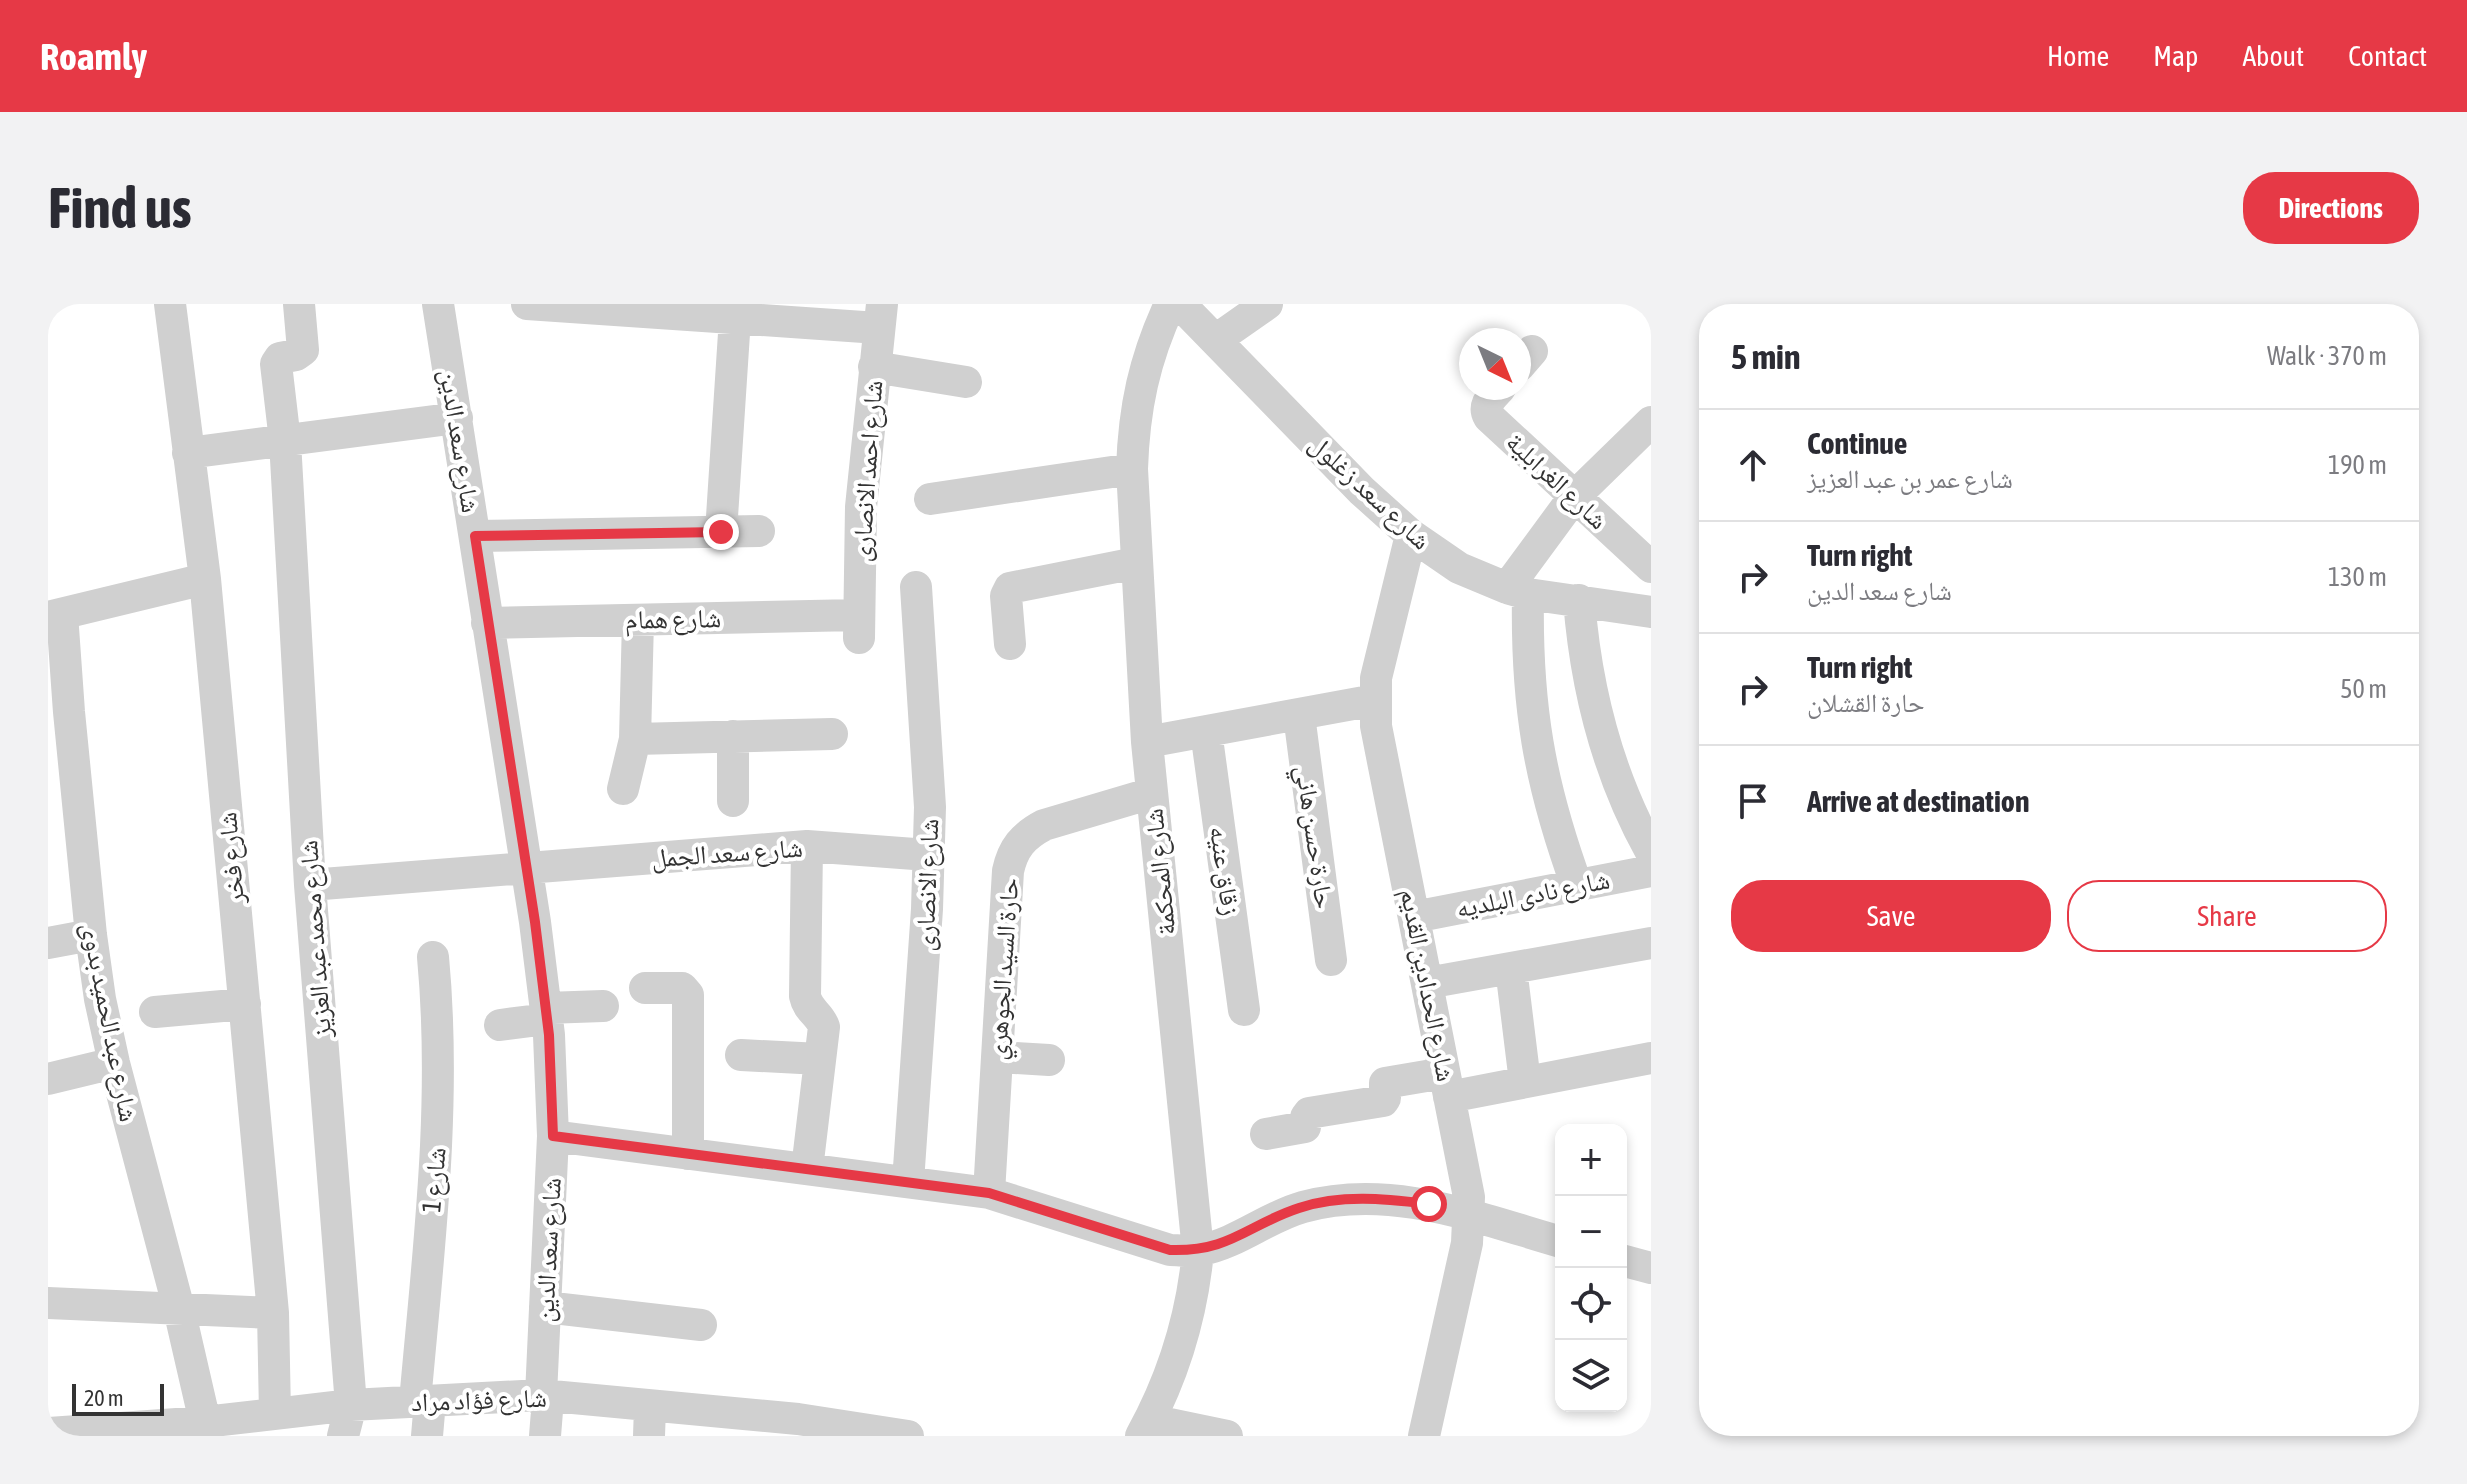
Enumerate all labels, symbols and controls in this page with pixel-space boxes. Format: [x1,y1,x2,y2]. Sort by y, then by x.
text: Roamly [40,35,147,78]
text: Home [2047,40,2109,72]
text: Map [2153,40,2198,72]
text: About [2242,40,2304,72]
text: Contact [2348,40,2427,72]
button: Directions [2243,172,2419,244]
text: Find us [48,176,192,240]
north arrow [1459,328,1531,400]
text: 5 min [1731,337,1800,376]
text: Walk · 370 m [2267,341,2387,371]
street label: شارع سعد الدين [433,367,486,515]
street label: شارع احمد الانصارى [846,379,889,563]
text: Continue [1807,426,1907,460]
street label: شارع الغرابلية [1500,427,1614,536]
street label: شارع سعد زغلول [1303,429,1437,556]
icon: ahead [1731,443,1775,487]
text: 190 m [2328,450,2387,480]
text: شارع عمر بن عبد العزيز [1807,464,2013,494]
route end [703,514,739,550]
text: Turn right [1807,538,1913,572]
icon: right [1731,555,1775,599]
text: 130 m [2328,562,2387,592]
text: شارع سعد الدين [1807,576,1952,606]
street label: شارع همام [625,603,721,638]
text: Turn right [1807,650,1913,684]
icon: right [1731,667,1775,711]
text: 50 m [2340,674,2387,704]
text: حارة القشلان [1807,688,1924,718]
street label: حارة حسن هاني [1285,763,1340,911]
icon: arrive [1731,779,1775,823]
text: Arrive at destination [1807,784,2029,818]
street label: شارع المحكمة [1138,807,1183,937]
street label: شارع فخر [212,811,251,906]
street label: شارع الانصارى [910,818,945,952]
street label: زقاق عنيه [1203,824,1246,918]
street label: شارع سعد الجمل [650,833,804,874]
street label: شارع محمد عبد العزيز [293,839,338,1040]
street label: شارع نادى البلديه [1454,864,1613,925]
street label: حارة السيد الجوهري [982,877,1030,1061]
button: Save [1731,880,2051,952]
button: Share [2067,880,2387,952]
street label: شارع الحدادين القديم [1393,886,1461,1084]
street label: شارع عبد الحميد بدوى [75,920,144,1124]
map controls [1555,1124,1627,1412]
button: + [1555,1124,1627,1196]
street label: شارع 1 [416,1146,453,1214]
street label: شارع سعد الدين [529,1177,568,1323]
route start [1411,1186,1447,1222]
button: − [1555,1196,1627,1268]
button: locate [1555,1268,1627,1340]
button: layers [1555,1340,1627,1412]
scale bar [72,1380,164,1416]
street label: شارع فؤاد مراد [411,1383,547,1418]
text: 20 m [84,1385,124,1411]

